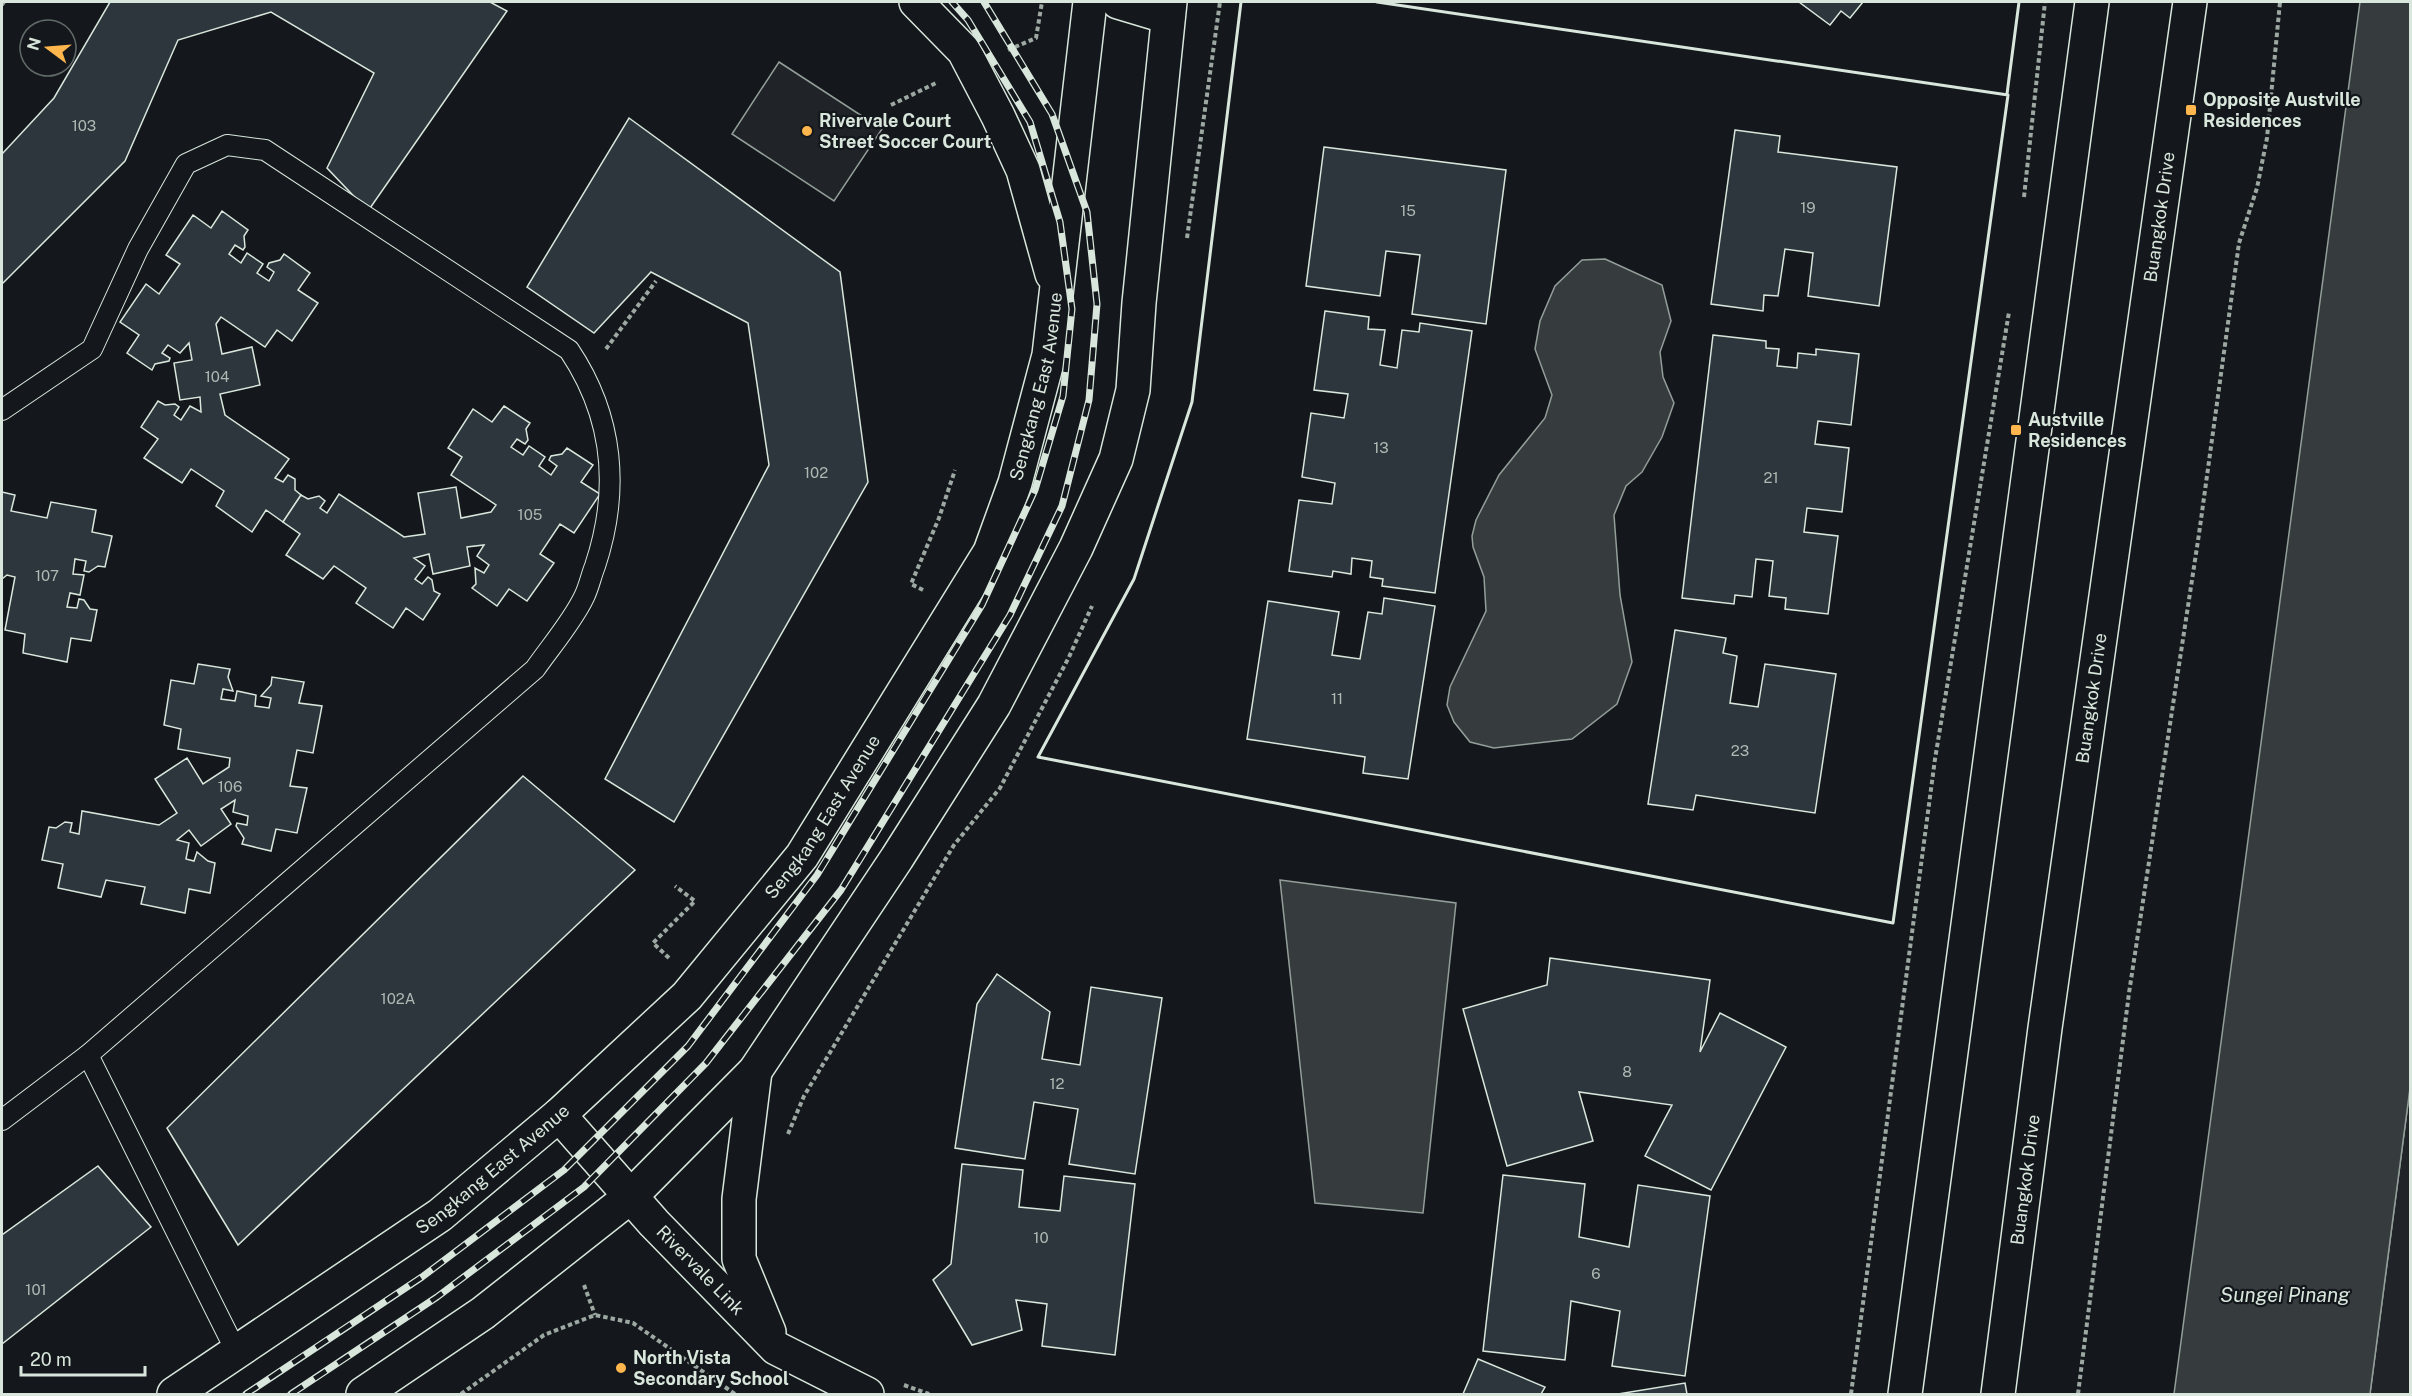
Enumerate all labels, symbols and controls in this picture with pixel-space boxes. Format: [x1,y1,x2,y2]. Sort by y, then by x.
north arrow [18,18,78,78]
text: N [23,35,45,53]
place label: Opposite Austville Residences [2203,89,2361,131]
marker: Opposite Austville Residences [2184,103,2198,117]
place label: Rivervale Court Street Soccer Court [819,110,991,152]
house number: 103 [72,117,96,134]
marker: Rivervale Court Street Soccer Court [800,124,814,138]
street label: Buangkok Drive [2140,150,2179,284]
house number: 19 [1800,199,1816,216]
house number: 15 [1400,202,1416,219]
street label: Sengkang East Avenue [1005,291,1066,483]
house number: 104 [205,368,229,385]
place label: Austville Residences [2028,409,2127,451]
marker: Austville Residences [2009,423,2023,437]
house number: 13 [1373,439,1389,456]
house number: 102 [804,464,828,481]
house number: 21 [1763,469,1779,486]
house number: 105 [518,506,542,523]
house number: 107 [35,567,59,584]
street label: Buangkok Drive [2071,632,2111,765]
house number: 11 [1331,690,1343,707]
street label: Sengkang East Avenue [760,731,884,903]
house number: 23 [1731,742,1749,759]
house number: 106 [218,778,242,795]
house number: 102A [381,990,416,1007]
house number: 8 [1622,1063,1632,1080]
house number: 12 [1049,1075,1065,1092]
street label: Sengkang East Avenue [411,1100,573,1238]
street label: Buangkok Drive [2006,1113,2044,1246]
street label: Rivervale Link [652,1221,749,1319]
house number: 10 [1033,1229,1049,1246]
house number: 6 [1591,1265,1601,1282]
house number: 101 [25,1281,47,1298]
water label: Sungei Pinang [2220,1283,2350,1307]
scale bar [21,1339,146,1377]
place label: North Vista Secondary School [633,1347,789,1389]
text: 20 m [30,1349,72,1370]
marker: North Vista Secondary School [614,1361,628,1375]

